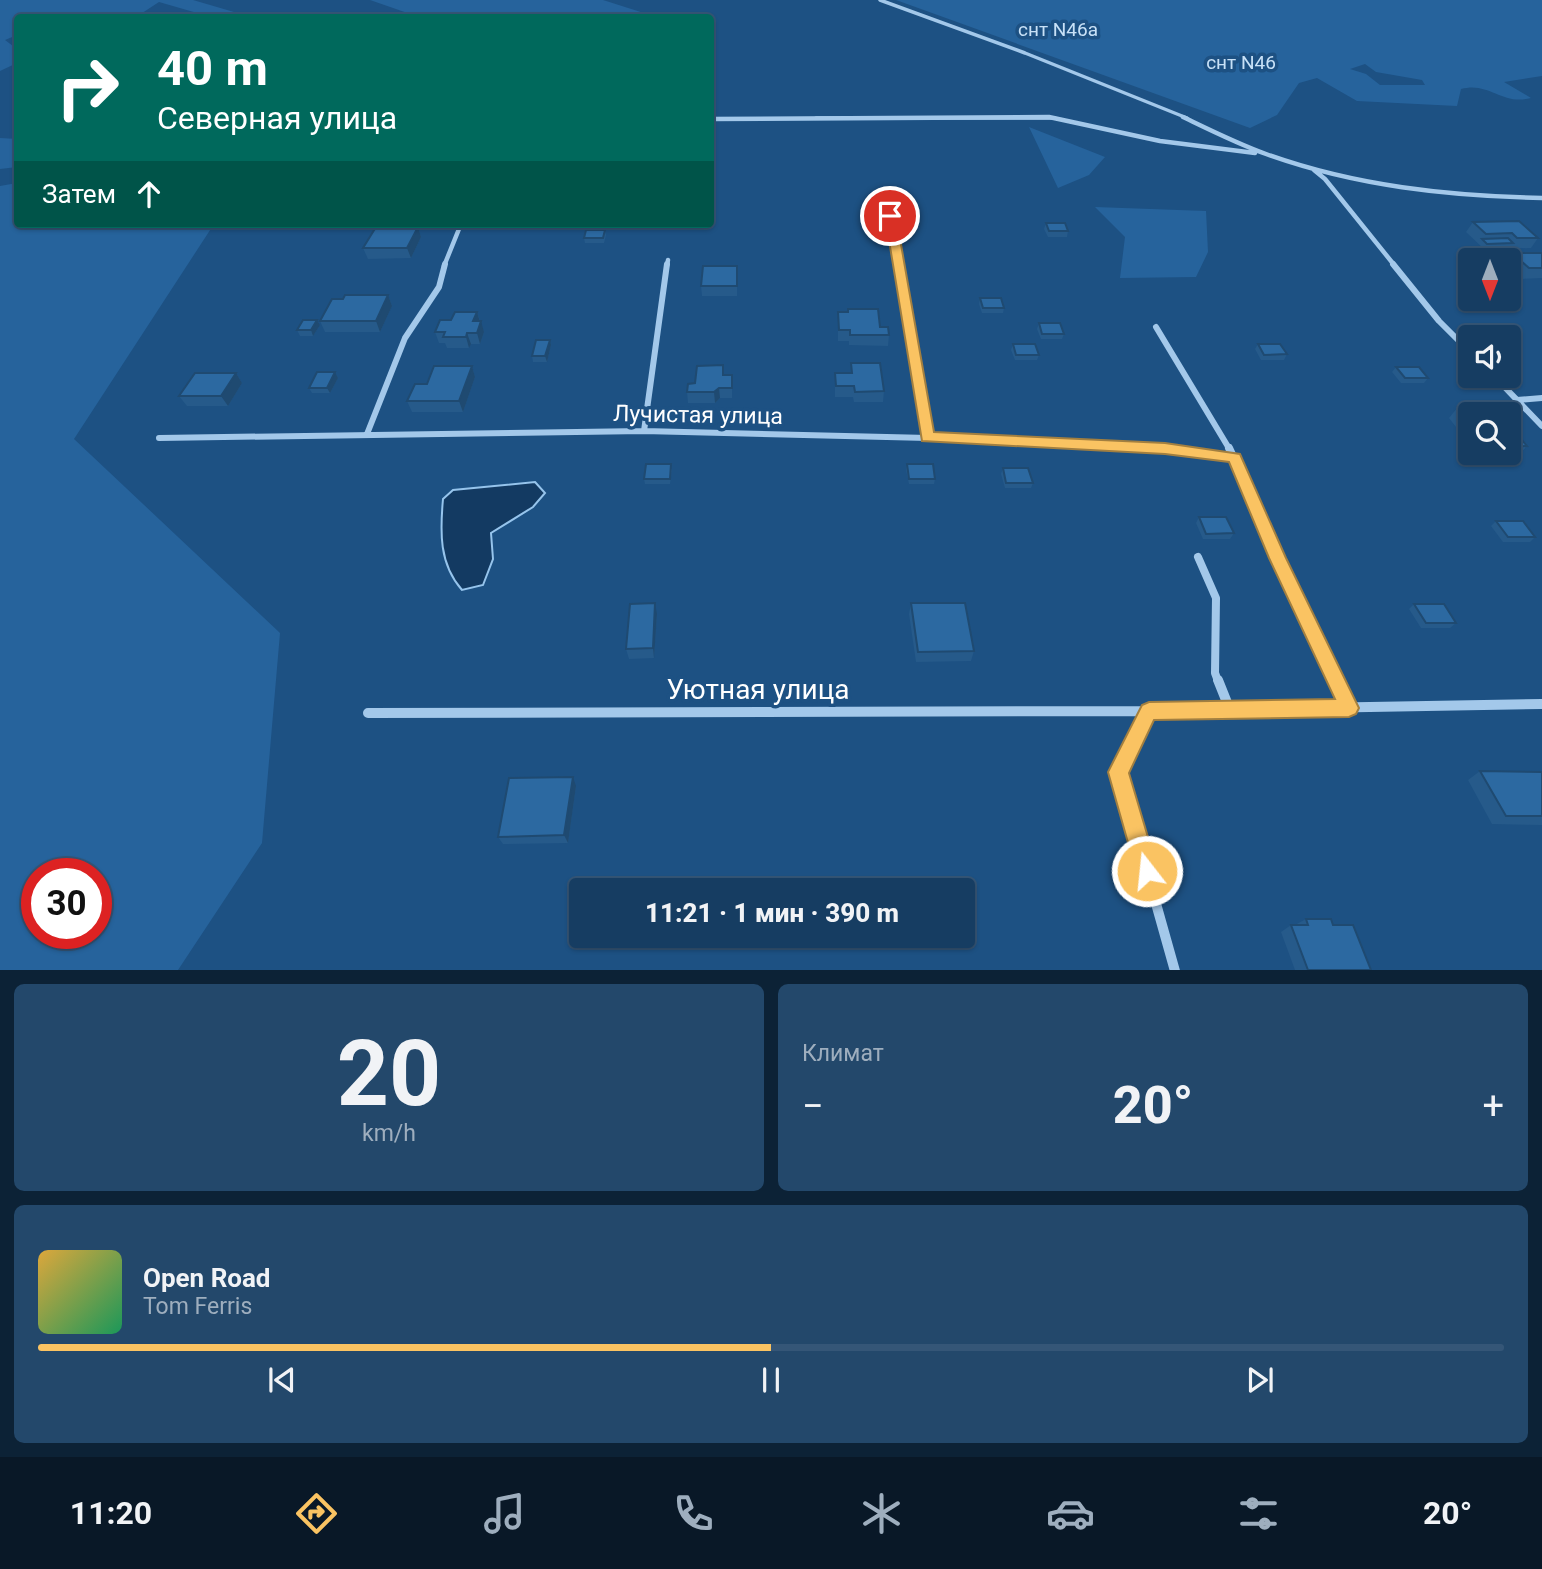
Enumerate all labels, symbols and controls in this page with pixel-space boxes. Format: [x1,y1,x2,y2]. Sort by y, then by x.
park label: снт N46а [1018,18,1098,41]
text: 40 m [157,40,268,97]
icon: right [42,42,133,133]
park label: снт N46 [1206,51,1276,74]
text: Северная улица [157,99,397,137]
icon: ahead [130,175,168,213]
text: Затем [42,179,116,209]
pin [860,186,920,246]
icon: arrive [871,197,909,235]
north arrow [1458,248,1521,312]
map controls [1458,248,1521,465]
button: sound [1458,325,1521,388]
street label: Лучистая улица [613,400,783,430]
button: search [1458,402,1521,465]
street label: Уютная улица [666,673,850,706]
position arrow [1110,834,1184,908]
speed limit sign: 30 [21,858,112,949]
text: 11:21 · 1 мин · 390 m [645,898,899,928]
text: 20 [337,1021,441,1127]
text: Климат [802,1040,884,1067]
text: 20° [1113,1075,1193,1136]
text: − [802,1084,824,1128]
text: + [1482,1084,1504,1128]
text: km/h [362,1120,416,1147]
text: Open Road [143,1263,271,1293]
text: Tom Ferris [143,1293,252,1320]
icon: previous [263,1361,301,1399]
icon: pause [752,1361,790,1399]
icon: next [1241,1361,1279,1399]
icon: directions [292,1489,341,1538]
icon: music [480,1489,529,1538]
icon: phone [669,1489,718,1538]
icon: climate [857,1489,906,1538]
icon: car [1046,1489,1095,1538]
icon: filters [1234,1489,1283,1538]
text: 11:20 [70,1494,152,1532]
text: 20° [1423,1494,1472,1532]

